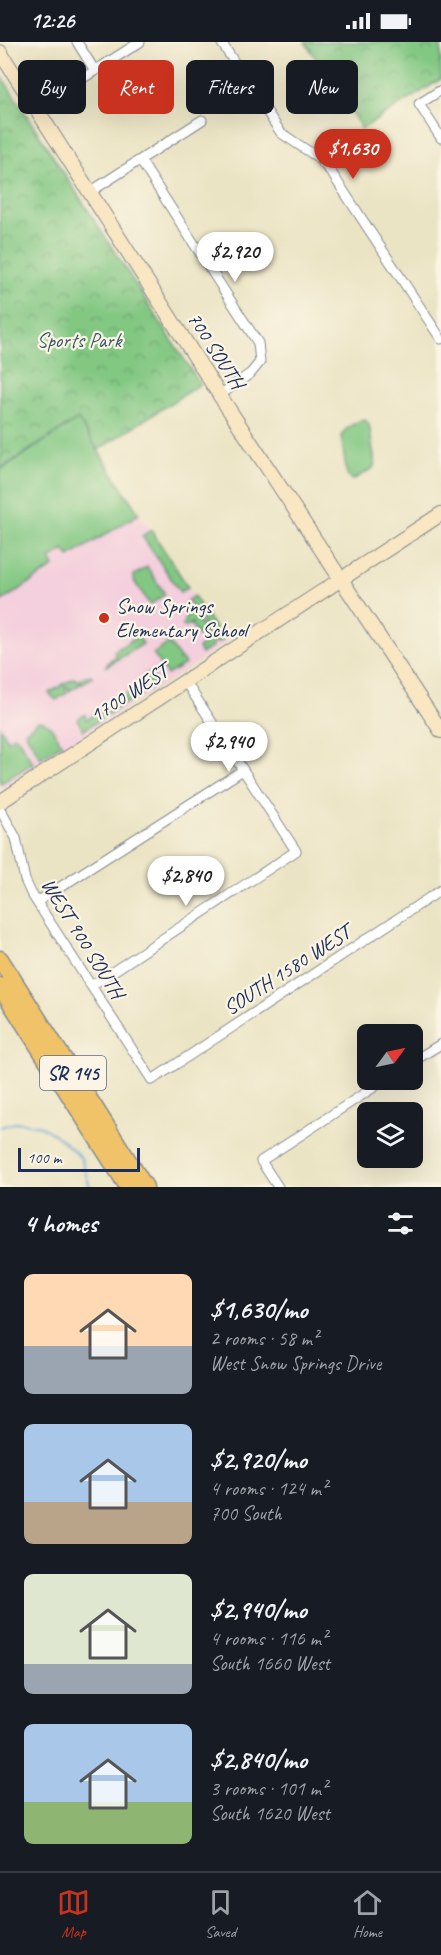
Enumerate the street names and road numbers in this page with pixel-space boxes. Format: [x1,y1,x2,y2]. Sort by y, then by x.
street label: 700 SOUTH [182,307,252,396]
street label: 1700 WEST [85,655,178,728]
street label: WEST 900 SOUTH [36,873,132,1006]
street label: SOUTH 1580 WEST [219,916,360,1021]
road number: SR 145 [40,1056,106,1090]

